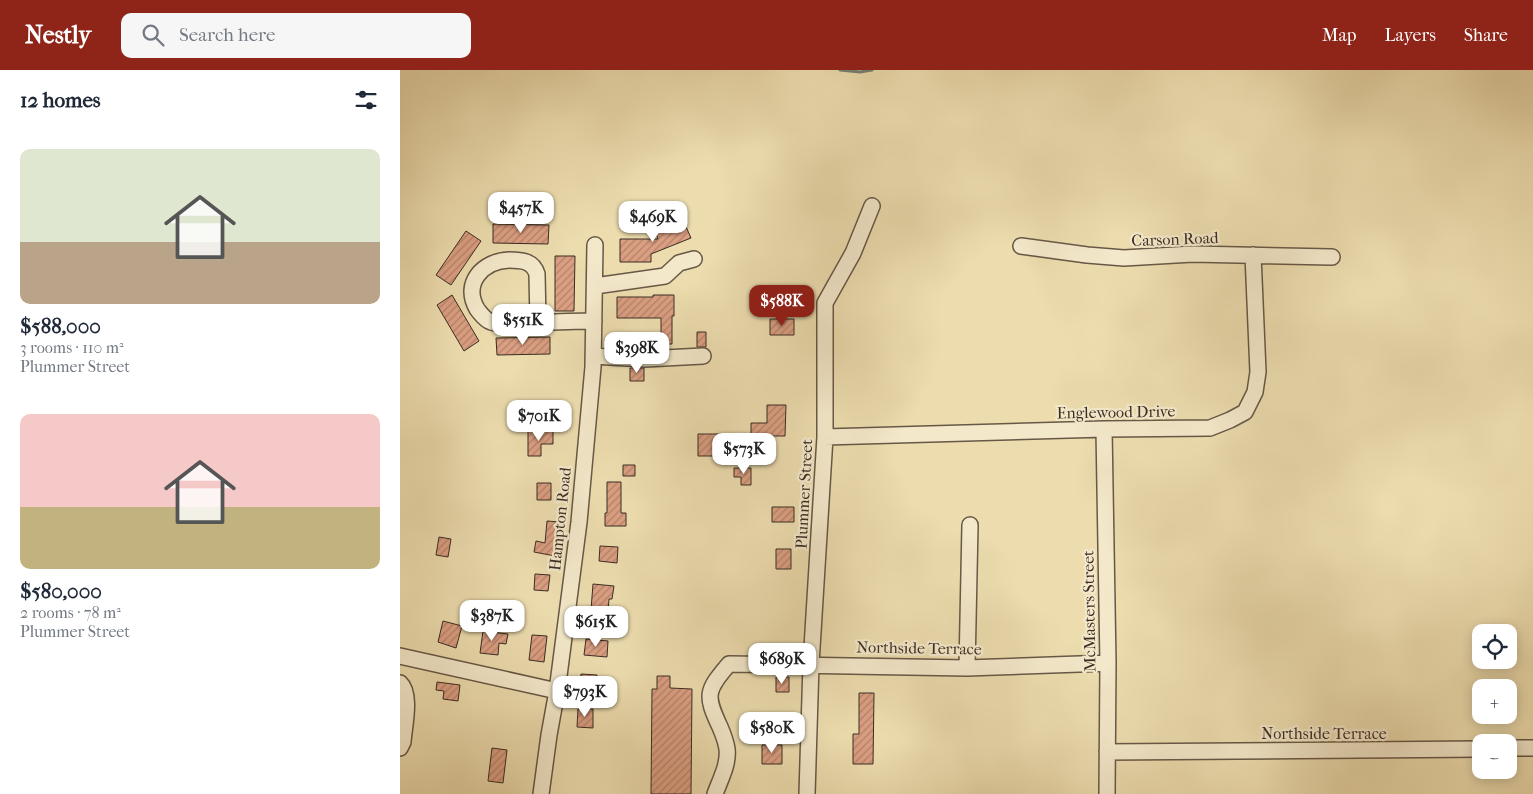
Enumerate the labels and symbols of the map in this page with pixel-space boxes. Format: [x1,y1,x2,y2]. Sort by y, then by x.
pin: $457K [486,191,556,234]
pin: $469K [618,200,688,243]
street label: Carson Road [1131,228,1219,250]
pin: $588K [747,284,817,327]
pin: $551K [488,304,558,346]
pin: $398K [602,332,672,374]
pin: $701K [504,400,574,442]
street label: Englewood Drive [1056,401,1176,423]
pin: $573K [709,432,779,475]
street label: Plummer Street [792,438,816,549]
street label: Hampton Road [545,466,575,572]
street label: McMasters Street [1078,550,1100,672]
pin: $387K [457,600,527,642]
pin: $615K [561,606,631,648]
street label: Northside Terrace [856,637,982,659]
pin: $689K [747,642,817,685]
pin: $793K [550,676,620,718]
pin: $580K [737,712,807,754]
street label: Northside Terrace [1261,724,1387,743]

